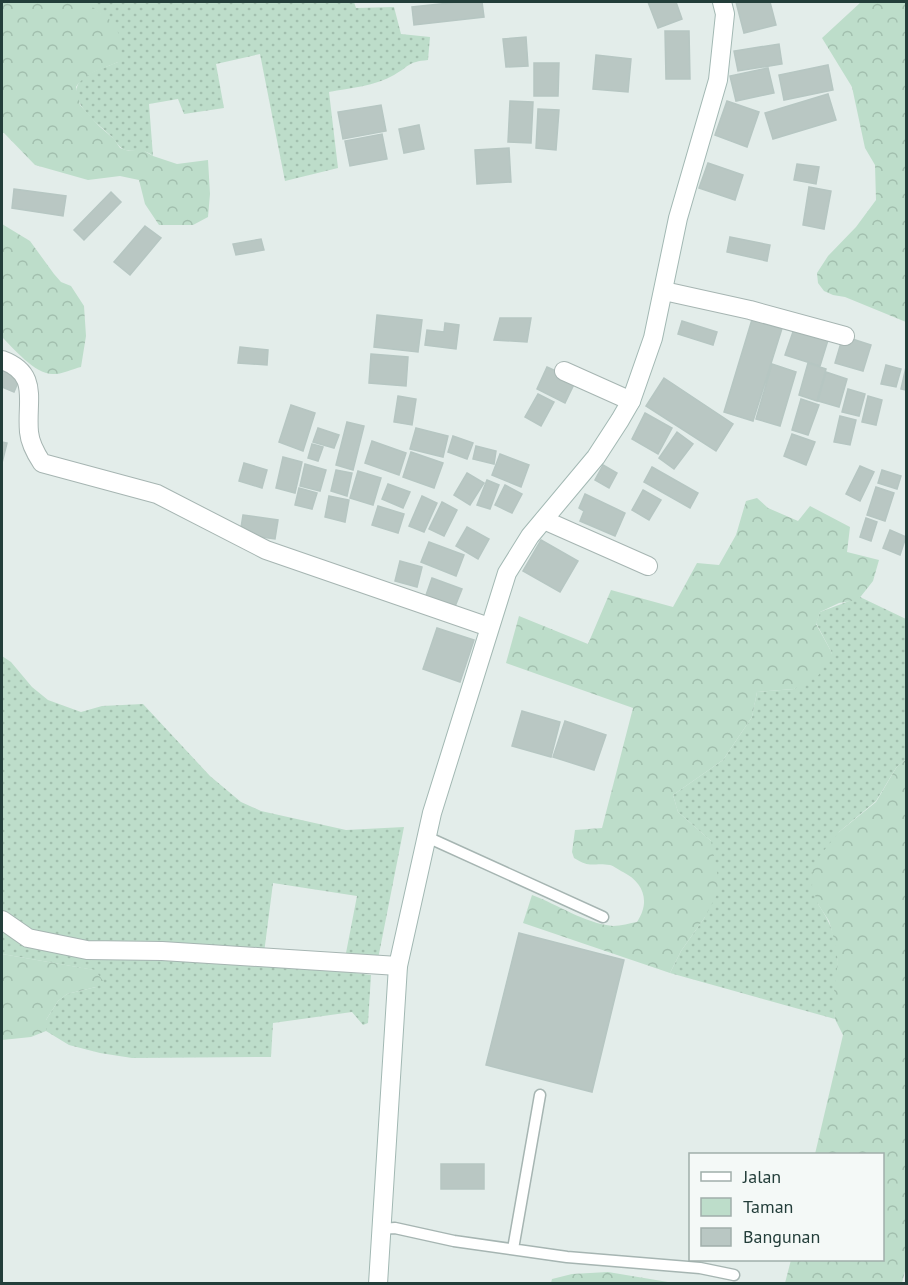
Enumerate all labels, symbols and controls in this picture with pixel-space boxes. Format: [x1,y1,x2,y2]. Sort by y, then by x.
legend [689,1153,884,1261]
text: Jalan [742,1165,781,1188]
text: Taman [743,1195,793,1218]
text: Bangunan [743,1225,820,1248]

